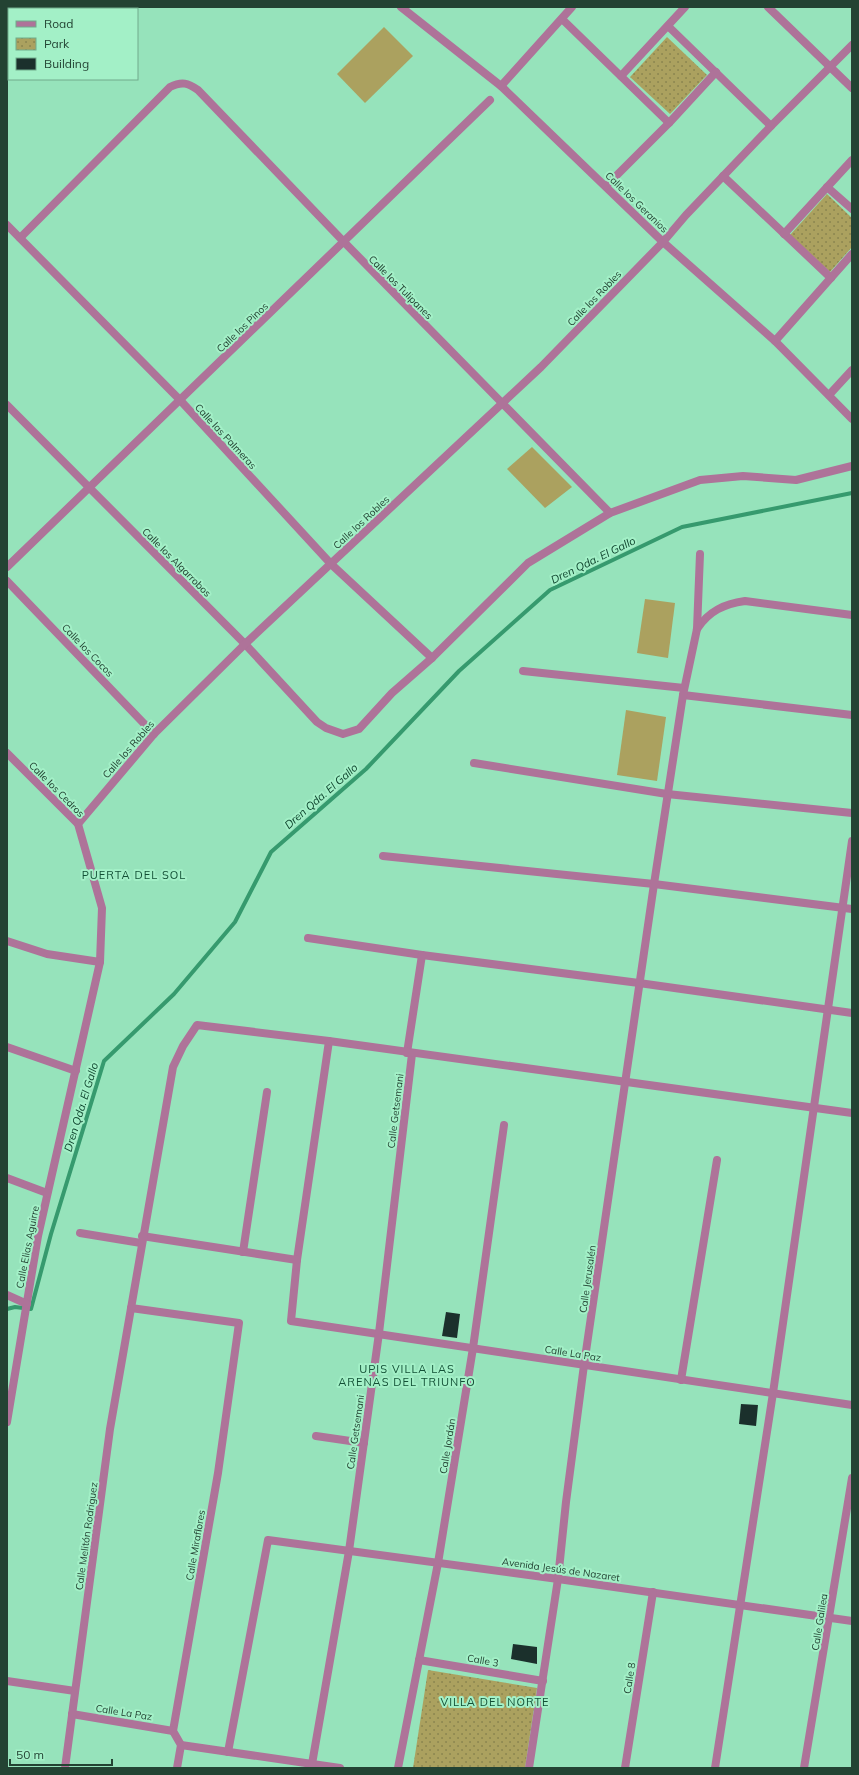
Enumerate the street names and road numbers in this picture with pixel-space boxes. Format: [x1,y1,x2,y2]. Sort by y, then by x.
street label: Calle los Geranios [603,169,671,236]
street label: Calle los Tulipanes [366,253,435,322]
street label: Calle los Robles [565,268,624,329]
street label: Calle los Pinos [214,300,271,355]
street label: Calle las Palmeras [192,401,259,472]
street label: Calle los Robles [330,493,392,552]
street label: Calle los Algarrobos [139,525,214,600]
street label: Calle los Cocos [59,621,116,680]
street label: Calle los Robles [100,718,157,781]
street label: Calle los Cedros [26,759,87,820]
street label: Calle Getsemani [384,1073,407,1149]
street label: Calle Elias Aguirre [13,1205,42,1289]
street label: Calle Jerusalén [576,1244,599,1314]
street label: Calle La Paz [544,1343,602,1364]
street label: Calle Getsemani [344,1394,367,1470]
street label: Calle Jordán [437,1417,458,1475]
street label: Calle Melitón Rodriguez [72,1481,101,1591]
street label: Calle Miraflores [183,1509,208,1581]
street label: Avenida Jesús de Nazaret [501,1555,621,1584]
street label: Calle Galilea [809,1593,830,1651]
street label: Calle 3 [466,1651,500,1670]
street label: Calle 8 [621,1662,638,1695]
street label: Calle La Paz [95,1702,153,1723]

